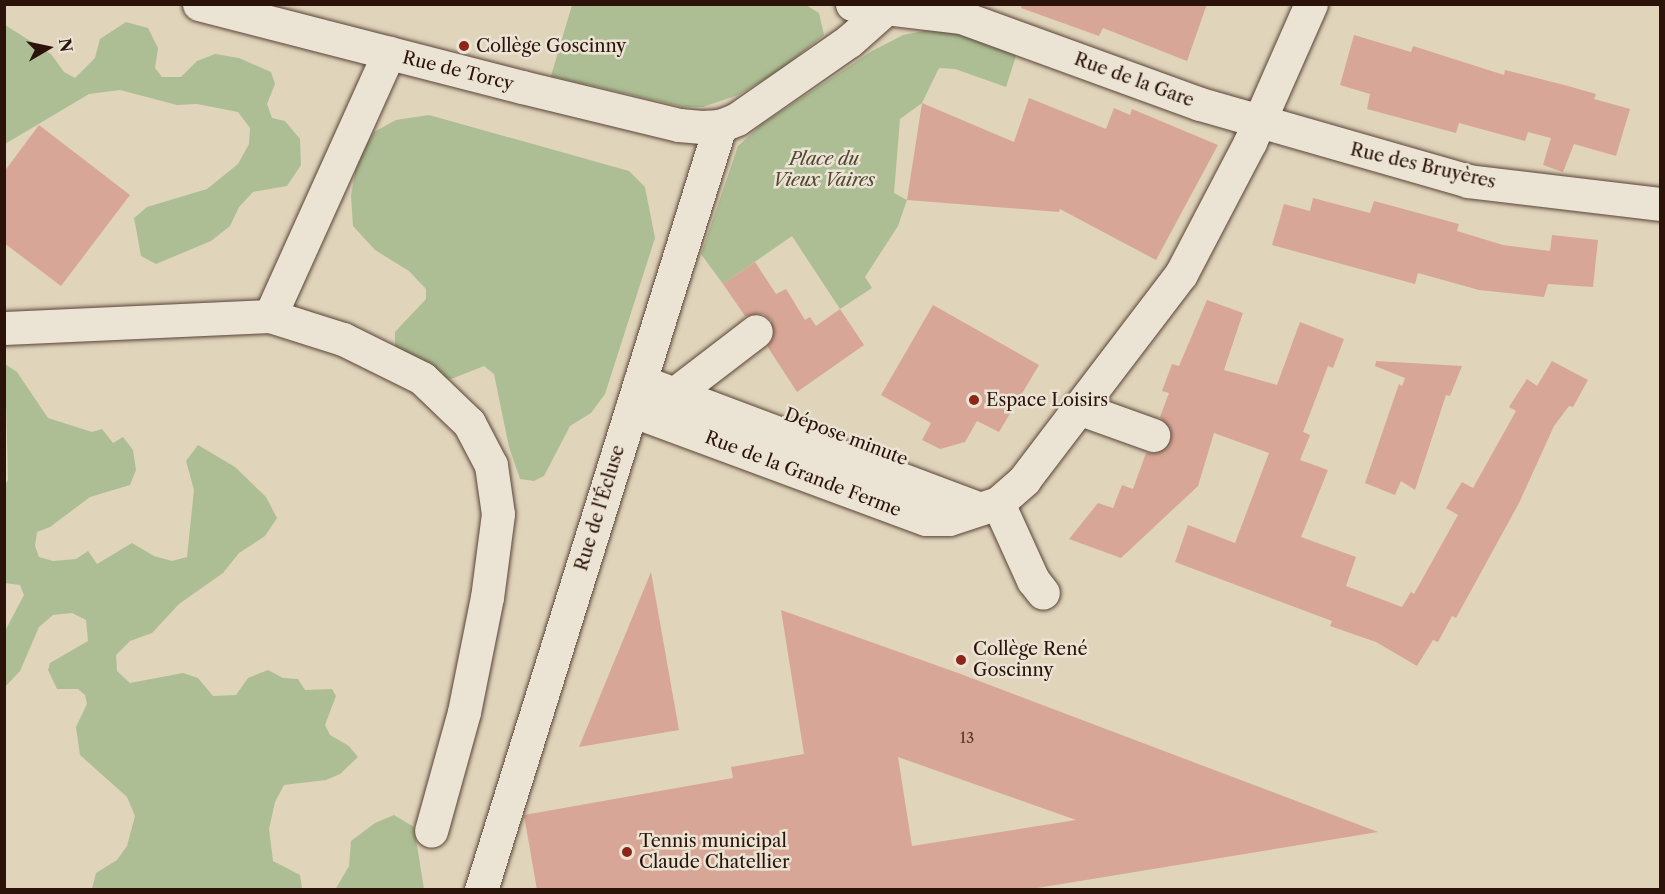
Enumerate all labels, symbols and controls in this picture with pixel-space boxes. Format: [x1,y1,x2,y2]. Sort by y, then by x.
north arrow [18,18,78,78]
place label: Collège Goscinny [476,35,626,57]
text: N [55,37,77,54]
marker: Collège Goscinny [457,39,471,53]
street label: Rue de Torcy [400,47,516,95]
street label: Rue de la Gare [1071,48,1197,112]
street label: Rue des Bruyères [1348,139,1498,193]
park label: Place du Vieux Vaires [773,149,875,192]
place label: Espace Loisirs [986,389,1108,411]
marker: Espace Loisirs [967,393,981,407]
street label: Dépose minute [781,404,911,470]
street label: Rue de la Grande Ferme [702,427,904,521]
street label: Rue de l'Écluse [571,442,629,574]
place label: Collège René Goscinny [973,639,1087,682]
marker: Collège René Goscinny [954,653,968,667]
house number: 13 [960,729,974,747]
place label: Tennis municipal Claude Chatellier [639,831,790,874]
marker: Tennis municipal Claude Chatellier [620,845,634,859]

